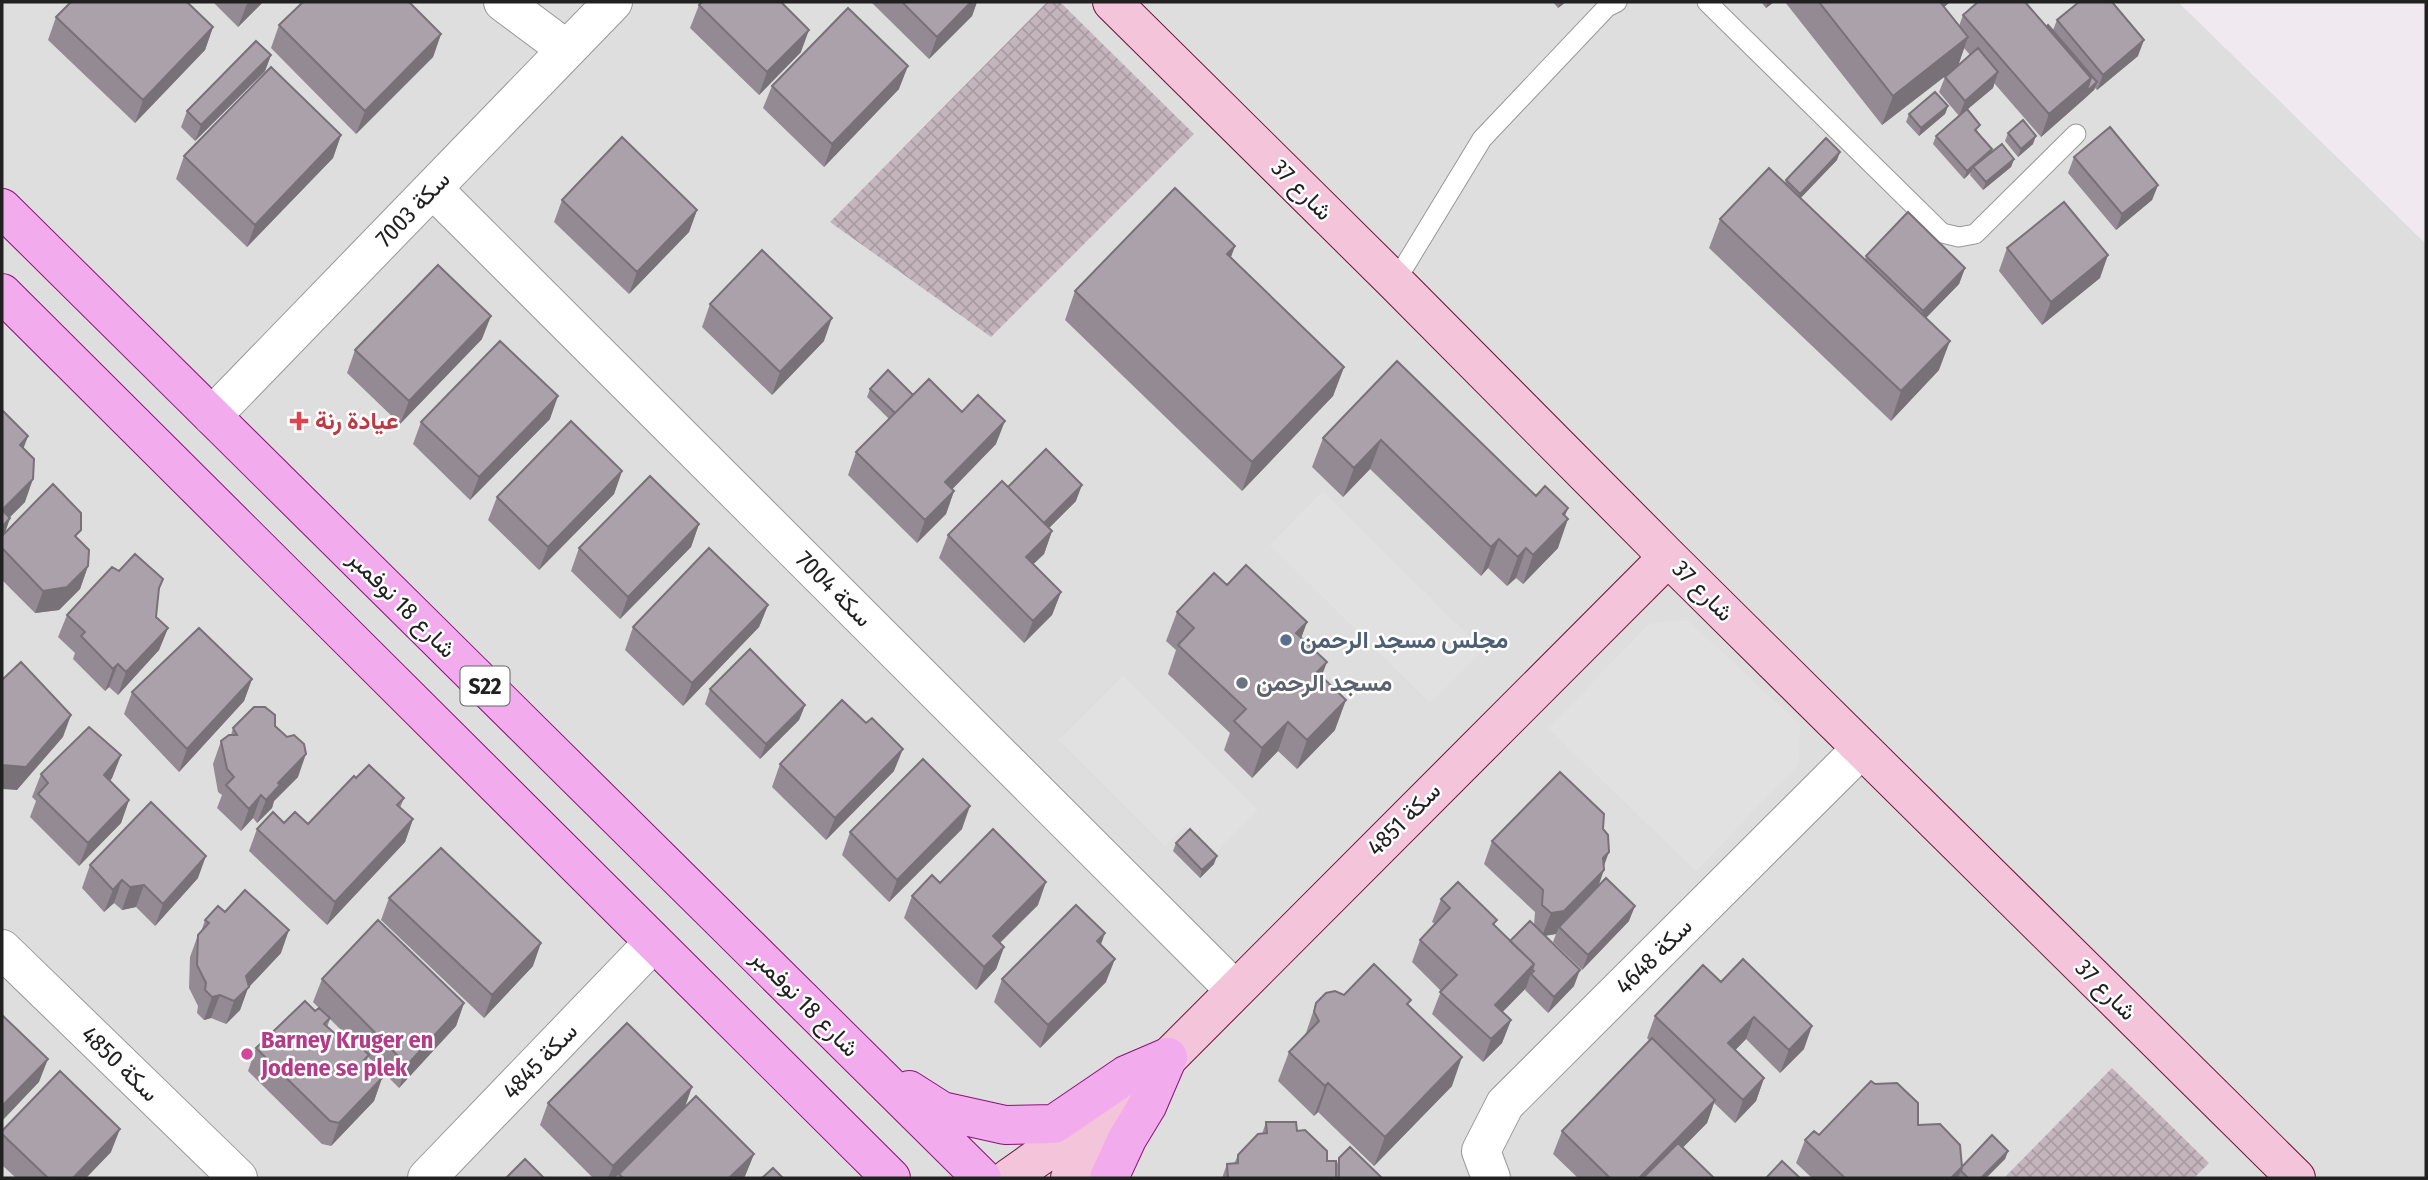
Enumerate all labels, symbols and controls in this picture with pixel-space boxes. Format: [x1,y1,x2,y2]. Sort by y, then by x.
street label: شارع 37 [1264,154,1338,228]
street label: سكة 7003 [370,165,456,253]
place label: عيادة رنة [315,407,399,436]
marker: عيادة رنة [289,411,309,431]
street label: شارع 18 نوفمبر [340,544,462,665]
street label: سكة 7004 [790,545,878,633]
street label: شارع 37 [1665,555,1739,629]
place label: مجلس مسجد الرحمن [1300,626,1508,655]
marker: مجلس مسجد الرحمن [1278,632,1294,648]
road number: S22 [461,666,510,706]
place label: مسجد الرحمن [1256,669,1392,698]
marker: مسجد الرحمن [1234,675,1250,691]
street label: سكة 4851 [1362,777,1446,861]
street label: سكة 4648 [1610,912,1698,1000]
street label: شارع 18 نوفمبر [743,943,865,1064]
street label: شارع 37 [2068,954,2142,1028]
street label: سكة 4845 [497,1017,583,1105]
street label: سكة 4850 [76,1020,164,1108]
place label: Barney Kruger en Jodene se plek [260,1026,433,1082]
marker: Barney Kruger en Jodene se plek [239,1046,255,1062]

